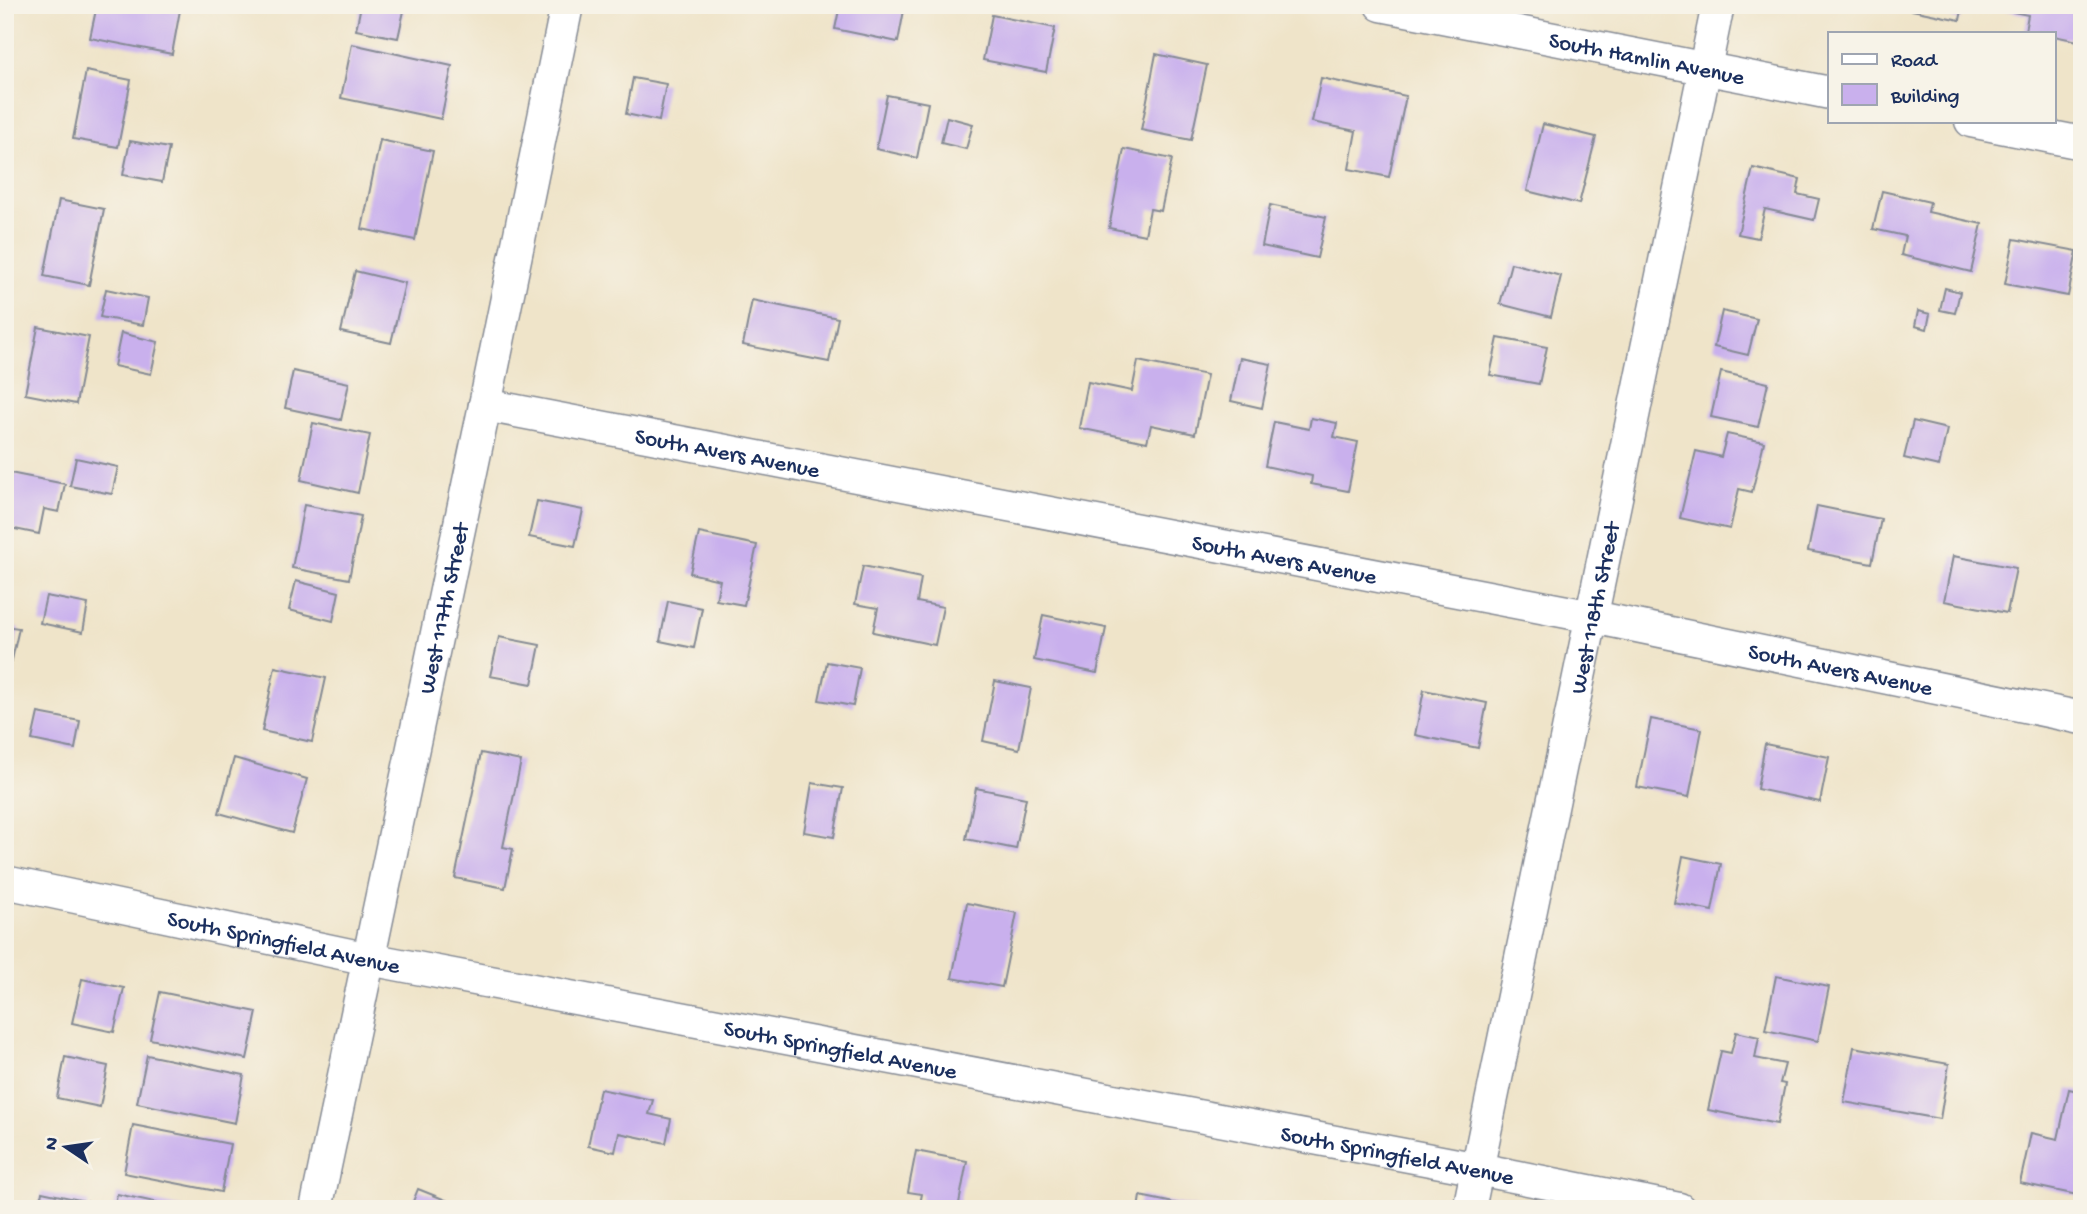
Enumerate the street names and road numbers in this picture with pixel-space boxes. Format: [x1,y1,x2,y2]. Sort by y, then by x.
street label: South Hamlin Avenue [1546,28,1747,93]
street label: South Avers Avenue [632,424,823,486]
street label: West 117th Street [415,519,477,697]
street label: West 118th Street [1566,519,1628,697]
street label: South Avers Avenue [1189,531,1380,593]
street label: South Avers Avenue [1745,639,1936,704]
street label: South Springfield Avenue [164,907,403,982]
street label: South Springfield Avenue [721,1016,960,1087]
street label: South Springfield Avenue [1278,1122,1517,1193]

